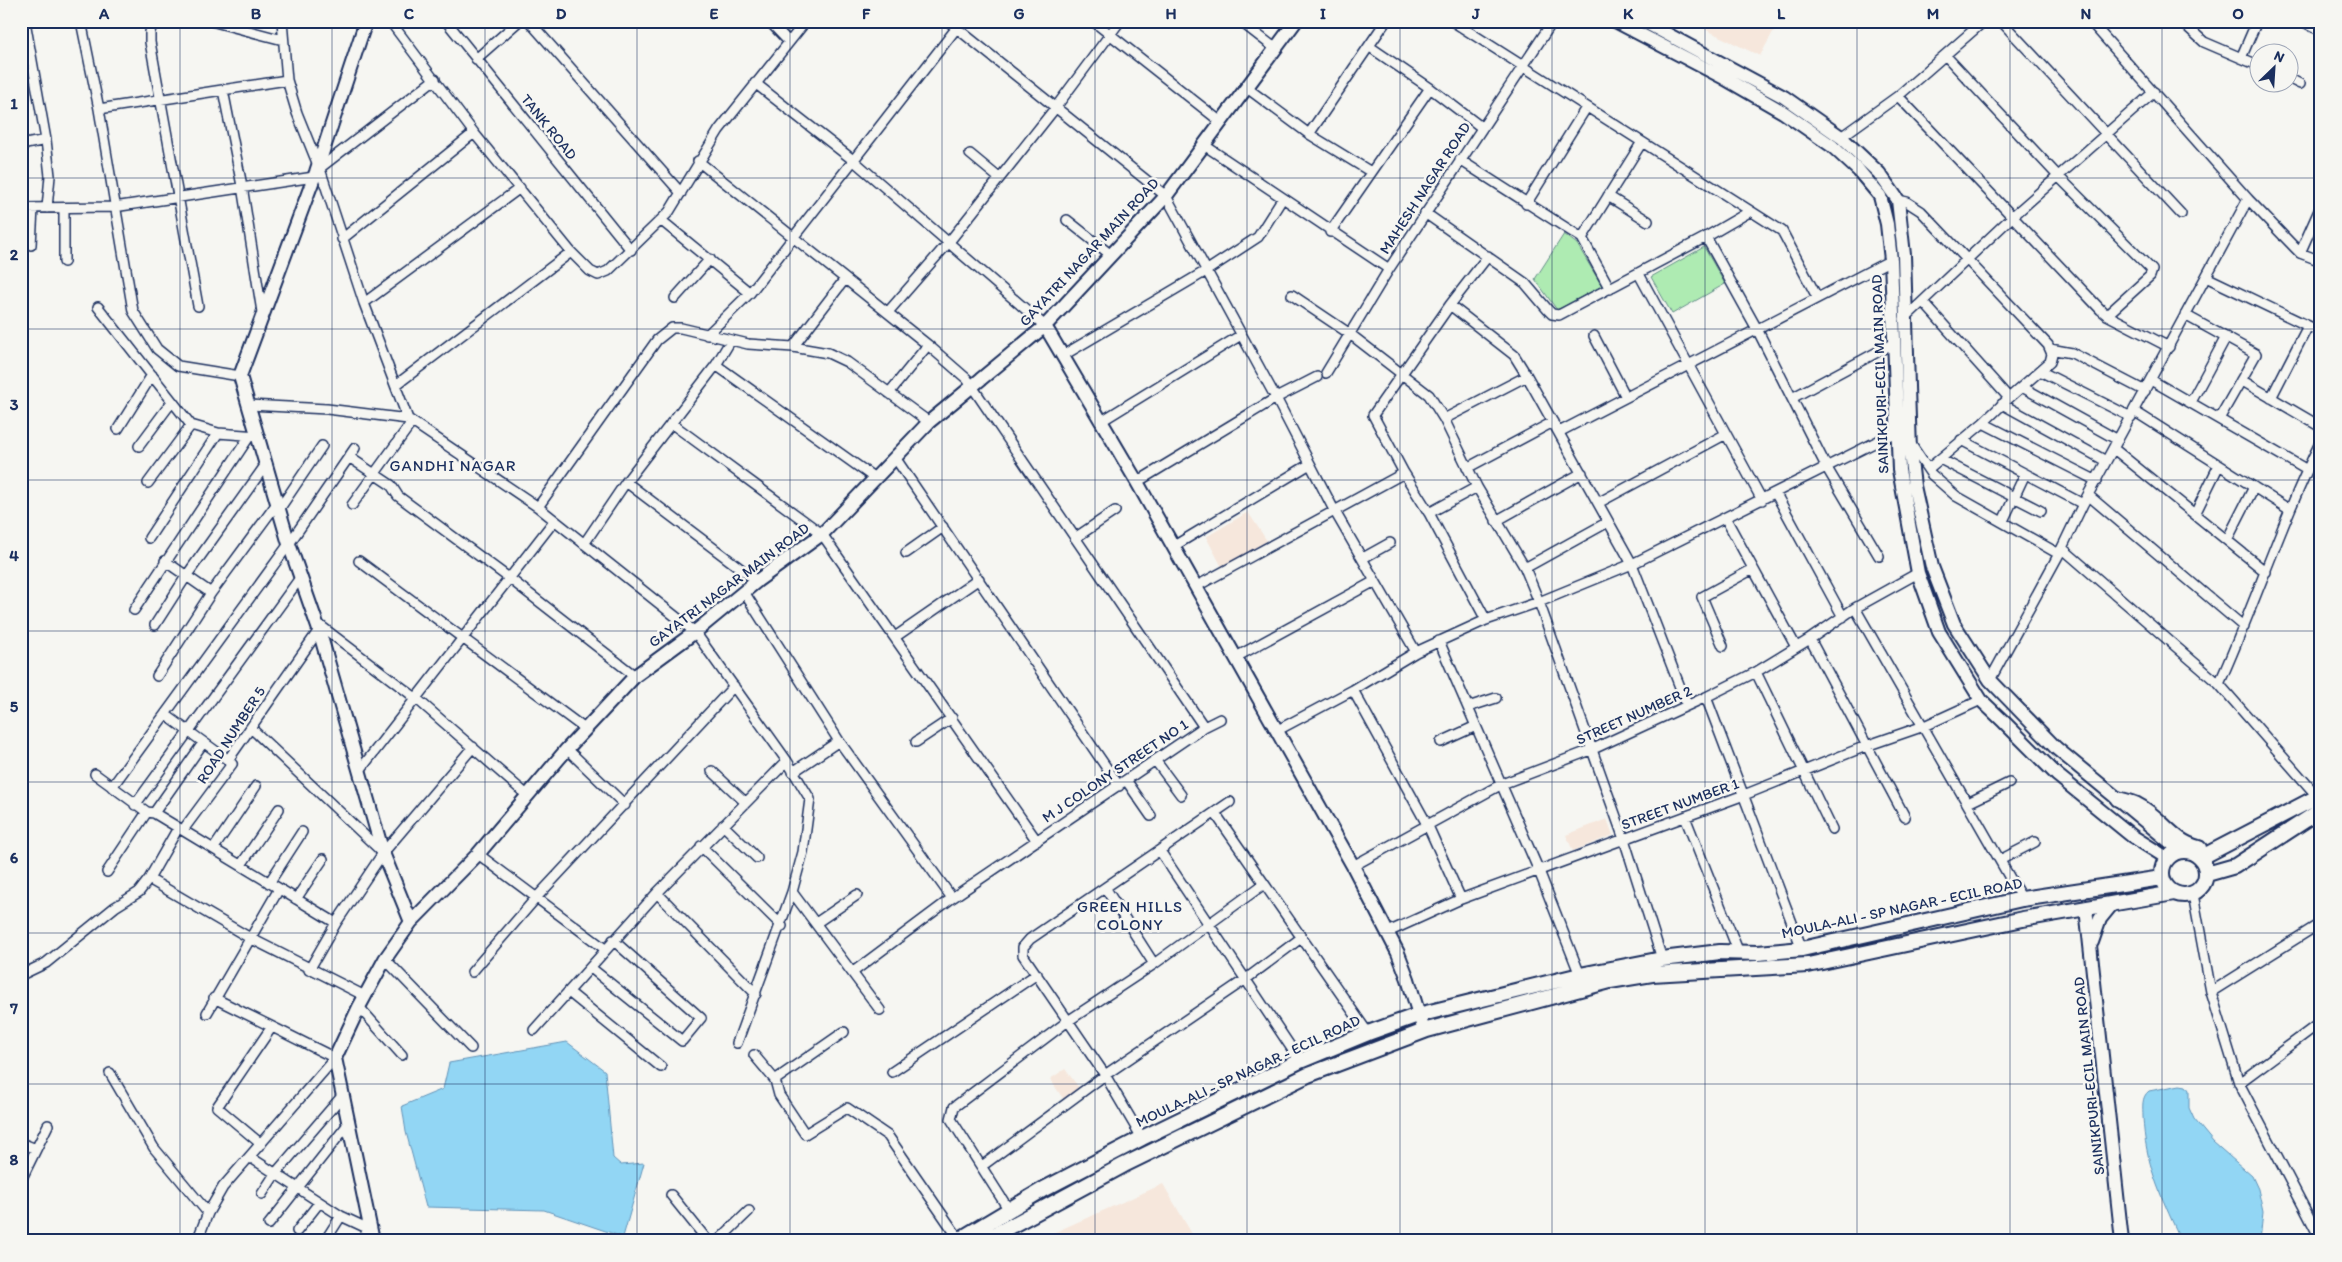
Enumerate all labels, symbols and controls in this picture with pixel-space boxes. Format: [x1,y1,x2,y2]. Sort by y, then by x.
text: A [98,4,110,23]
text: B [251,4,262,23]
text: C [404,4,415,23]
text: D [556,4,567,23]
text: E [710,4,719,23]
text: F [862,4,871,23]
text: G [1013,4,1025,23]
text: H [1165,4,1177,23]
text: I [1320,4,1326,23]
text: J [1471,4,1480,23]
text: K [1623,4,1634,23]
text: L [1777,4,1786,23]
text: M [1927,4,1939,23]
text: N [2081,4,2091,23]
text: O [2232,4,2244,23]
north arrow [2250,42,2300,92]
text: N [2271,47,2287,66]
street label: TANK ROAD [517,91,581,163]
text: 1 [10,94,18,113]
street label: MAHESH NAGAR ROAD [1375,118,1475,258]
street label: GAYATRI NAGAR MAIN ROAD [1015,174,1163,330]
text: 2 [10,245,19,264]
street label: SAINIKPURI-ECIL MAIN ROAD [1868,274,1892,474]
text: 3 [10,395,19,414]
district label: GANDHI NAGAR [390,456,517,475]
street label: GAYATRI NAGAR MAIN ROAD [645,519,813,651]
text: 4 [9,546,19,565]
street label: STREET NUMBER 2 [1573,681,1695,749]
street label: ROAD NUMBER 5 [193,683,269,787]
text: 5 [10,697,19,716]
street label: M J COLONY STREET NO 1 [1039,715,1191,827]
street label: STREET NUMBER 1 [1619,774,1741,834]
text: 6 [10,848,19,867]
street label: MOULA-ALI - SP NAGAR - ECIL ROAD [1780,874,2024,942]
district label: GREEN HILLS COLONY [1077,897,1183,934]
street label: SAINIKPURI-ECIL MAIN ROAD [2070,976,2108,1176]
text: 7 [9,999,18,1018]
street label: MOULA-ALI - SP NAGAR - ECIL ROAD [1133,1011,1363,1131]
text: 8 [10,1150,19,1169]

